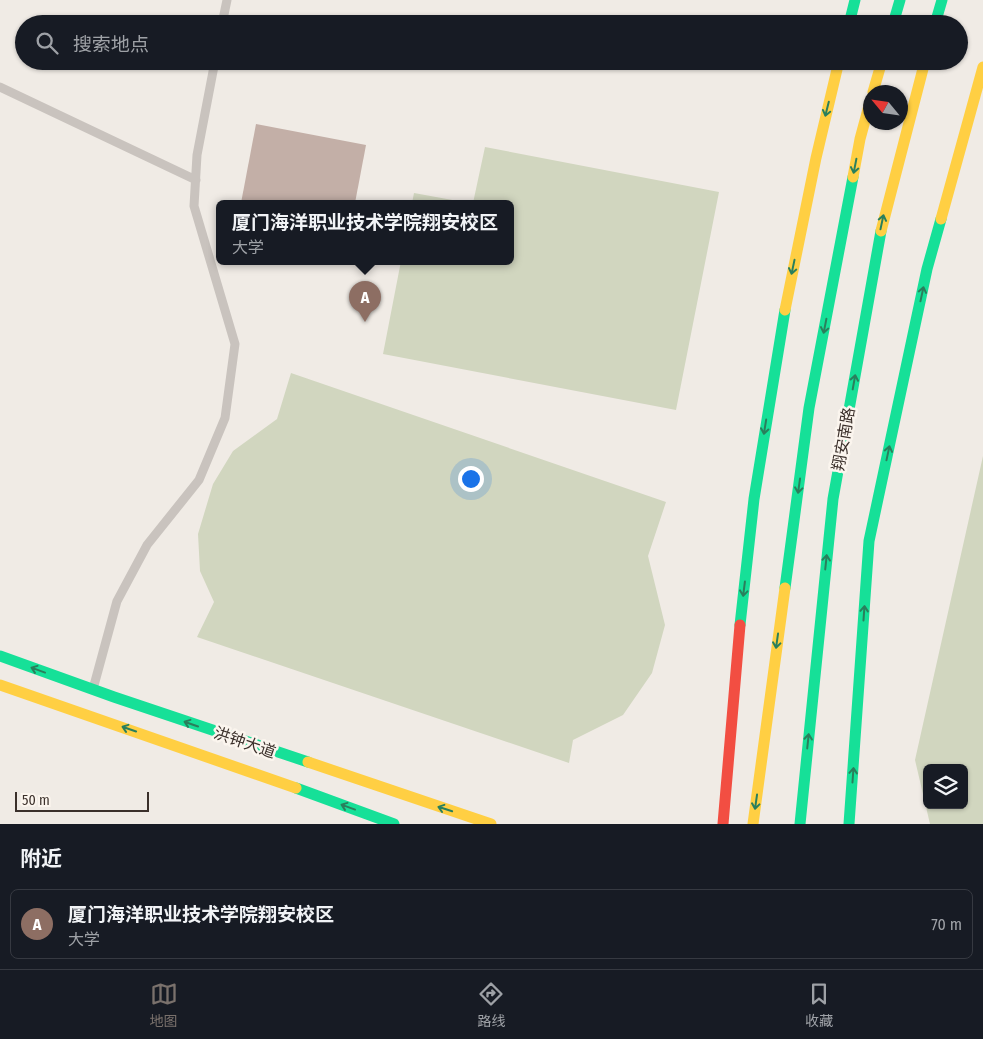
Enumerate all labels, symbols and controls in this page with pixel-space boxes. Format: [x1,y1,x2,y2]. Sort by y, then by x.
search box [15,15,968,70]
icon: search [33,29,61,57]
text: 搜索地点 [73,33,149,56]
north arrow [863,85,908,130]
one-way arrow [822,100,831,116]
one-way arrow [849,158,859,174]
popup [216,200,514,265]
text: 厦门海洋职业技术学院翔安校区 [232,211,498,234]
one-way arrow [878,214,888,230]
text: 大学 [232,238,264,257]
one-way arrow [788,259,797,275]
pin: A [349,281,381,322]
one-way arrow [918,287,927,303]
one-way arrow [819,317,829,333]
one-way arrow [849,374,859,390]
street label: 翔安南路 [829,406,858,472]
one-way arrow [760,419,770,435]
one-way arrow [884,445,893,461]
your location [458,466,484,492]
one-way arrow [793,478,803,494]
one-way arrow [821,554,831,570]
one-way arrow [739,580,749,596]
one-way arrow [860,606,869,622]
one-way arrow [772,633,782,649]
one-way arrow [31,665,46,674]
one-way arrow [184,718,200,728]
street label: 洪钟大道 [211,723,278,762]
one-way arrow [121,724,137,734]
one-way arrow [803,733,813,749]
map controls [923,764,968,809]
button: layers [923,764,968,809]
one-way arrow [848,768,858,784]
scale bar [15,789,149,812]
text: 50 m [22,792,50,809]
one-way arrow [750,794,760,810]
one-way arrow [341,802,356,811]
one-way arrow [438,804,453,813]
text: 附近 [20,846,62,872]
text: 厦门海洋职业技术学院翔安校区 [68,903,334,926]
text: A [33,915,41,934]
text: 70 m [931,915,962,934]
text: 大学 [68,930,100,949]
tab: 地图 [150,980,178,1030]
tab: 路线 [477,980,505,1030]
tab: 收藏 [805,980,833,1030]

